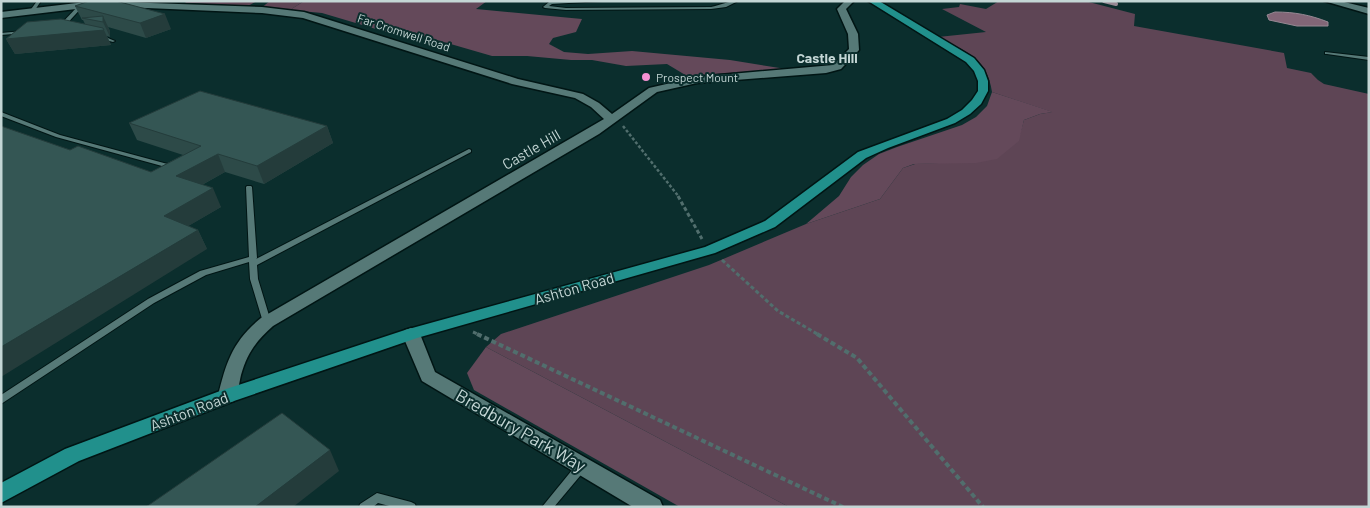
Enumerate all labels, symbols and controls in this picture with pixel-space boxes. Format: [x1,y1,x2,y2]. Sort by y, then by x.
street label: Far Cromwell Road [356,10,452,54]
district label: Castle Hill [796,49,858,66]
place label: Prospect Mount [656,70,738,84]
marker: Prospect Mount [640,71,652,83]
street label: Castle Hill [499,125,563,173]
street label: Ashton Road [532,268,616,308]
street label: Bredbury Park Way [452,384,590,476]
street label: Ashton Road [147,388,231,434]

